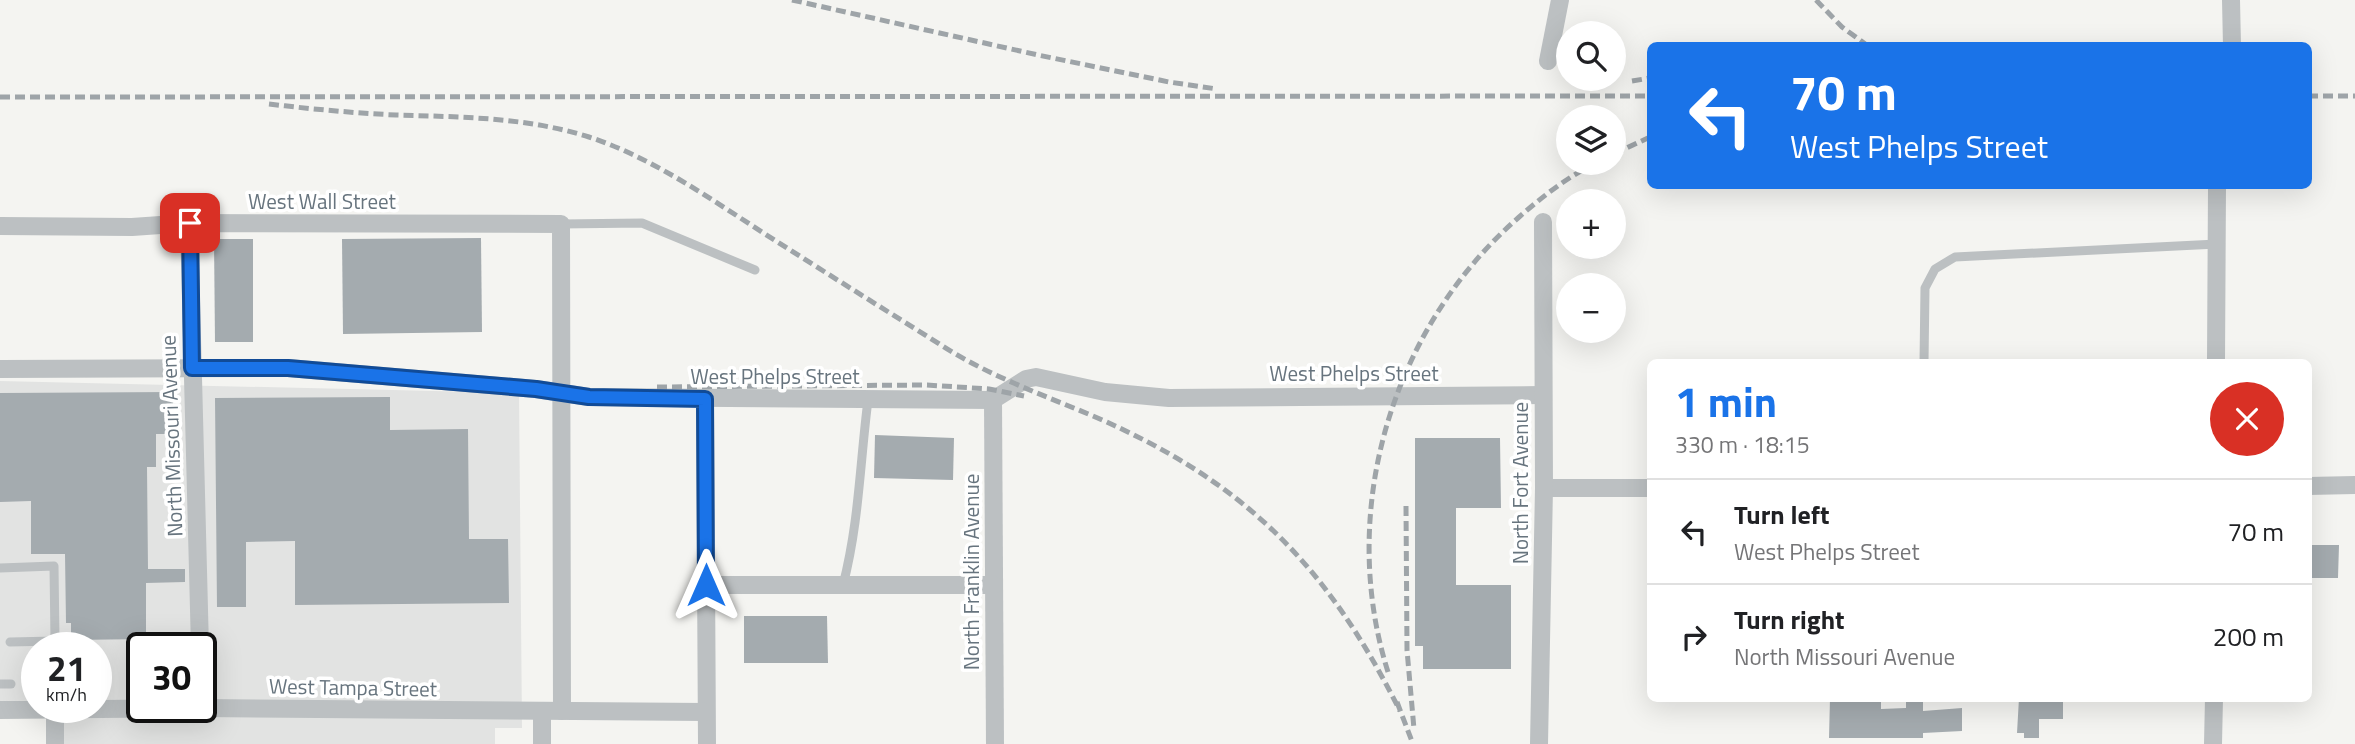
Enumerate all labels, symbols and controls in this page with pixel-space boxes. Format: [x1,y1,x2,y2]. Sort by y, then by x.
map controls [1556,21,1626,343]
button: search [1556,21,1626,91]
text: 70 m [1790,54,1897,129]
icon: left [1675,70,1766,161]
button: layers [1556,105,1626,175]
text: West Phelps Street [1790,122,2048,170]
street label: West Wall Street [248,185,397,217]
button: + [1556,189,1626,259]
pin [160,193,220,253]
icon: arrive [171,204,209,242]
button: − [1556,273,1626,343]
street label: North Missouri Avenue [151,335,191,537]
street label: West Phelps Street [1269,357,1439,389]
street label: West Phelps Street [690,360,860,392]
text: 1 min [1675,369,1777,433]
button: close [2210,382,2284,456]
street label: North Fort Avenue [1504,402,1536,564]
text: 330 m · 18:15 [1675,427,1810,462]
street label: North Franklin Avenue [955,474,987,670]
text: Turn left [1734,495,1829,534]
text: 70 m [2227,512,2284,551]
icon: left [1675,513,1713,551]
text: West Phelps Street [1734,534,1919,569]
position arrow [669,548,743,622]
text: Turn right [1734,600,1845,639]
text: 200 m [2213,617,2284,656]
icon: right [1675,618,1713,656]
speed limit sign: 30 [126,632,217,723]
text: North Missouri Avenue [1734,639,1955,674]
text: 21 [47,641,86,695]
street label: West Tampa Street [269,670,438,704]
text: km/h [46,681,87,708]

